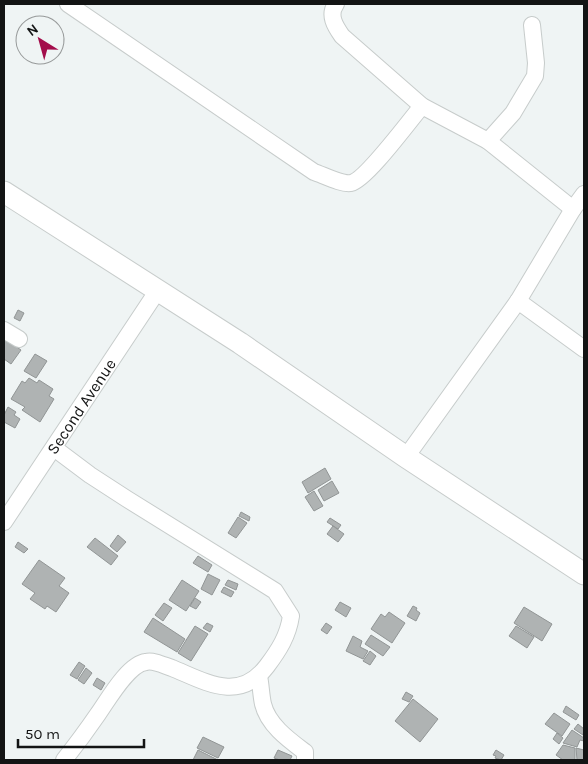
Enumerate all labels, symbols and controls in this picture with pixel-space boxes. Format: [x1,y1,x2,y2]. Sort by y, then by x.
north arrow [15,15,65,65]
text: N [23,20,42,40]
street label: Second Avenue [42,355,119,457]
scale bar [18,716,144,748]
text: 50 m [25,725,60,743]

